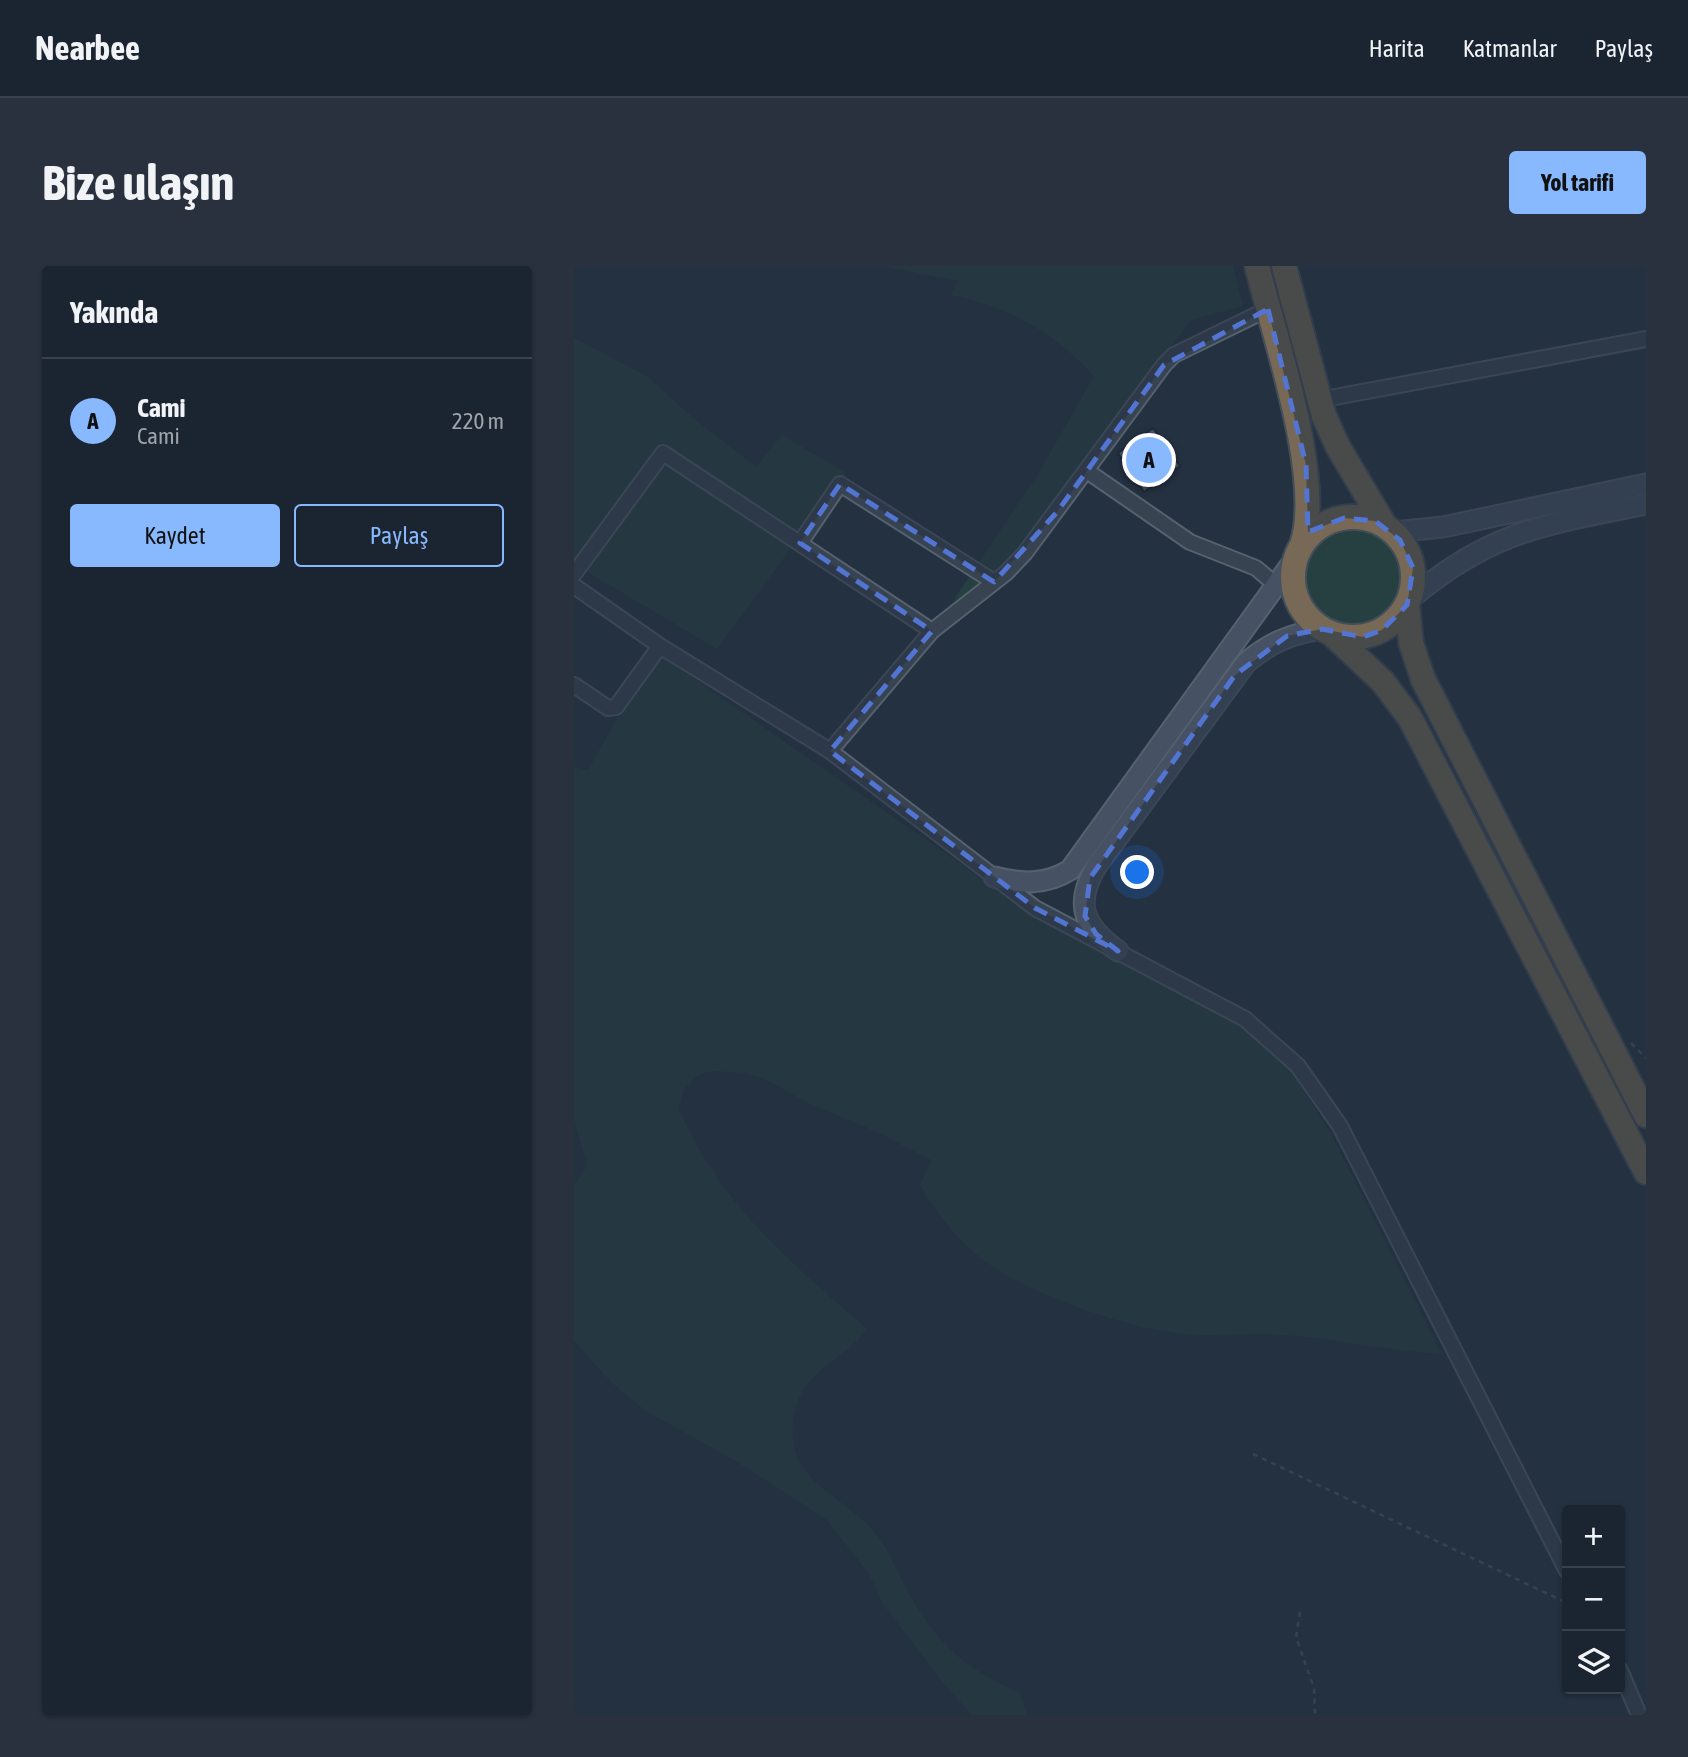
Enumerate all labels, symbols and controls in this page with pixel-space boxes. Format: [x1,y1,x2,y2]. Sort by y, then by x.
text: Nearbee [35,29,140,67]
text: Harita [1369,35,1425,62]
text: Katmanlar [1463,35,1557,62]
text: Paylaş [1595,35,1653,62]
button: Yol tarifi [1509,151,1646,214]
text: Bize ulaşın [42,154,234,210]
text: Yakında [70,295,158,329]
text: Cami [137,393,186,423]
text: A [87,408,99,434]
text: 220 m [452,408,504,434]
text: Cami [137,423,180,449]
pin: A [1126,434,1172,486]
button: Kaydet [70,504,280,567]
button: Paylaş [294,504,504,567]
your location [1120,855,1154,889]
map controls [1562,1505,1625,1694]
button: + [1562,1505,1625,1568]
button: − [1562,1568,1625,1631]
button: layers [1562,1631,1625,1694]

